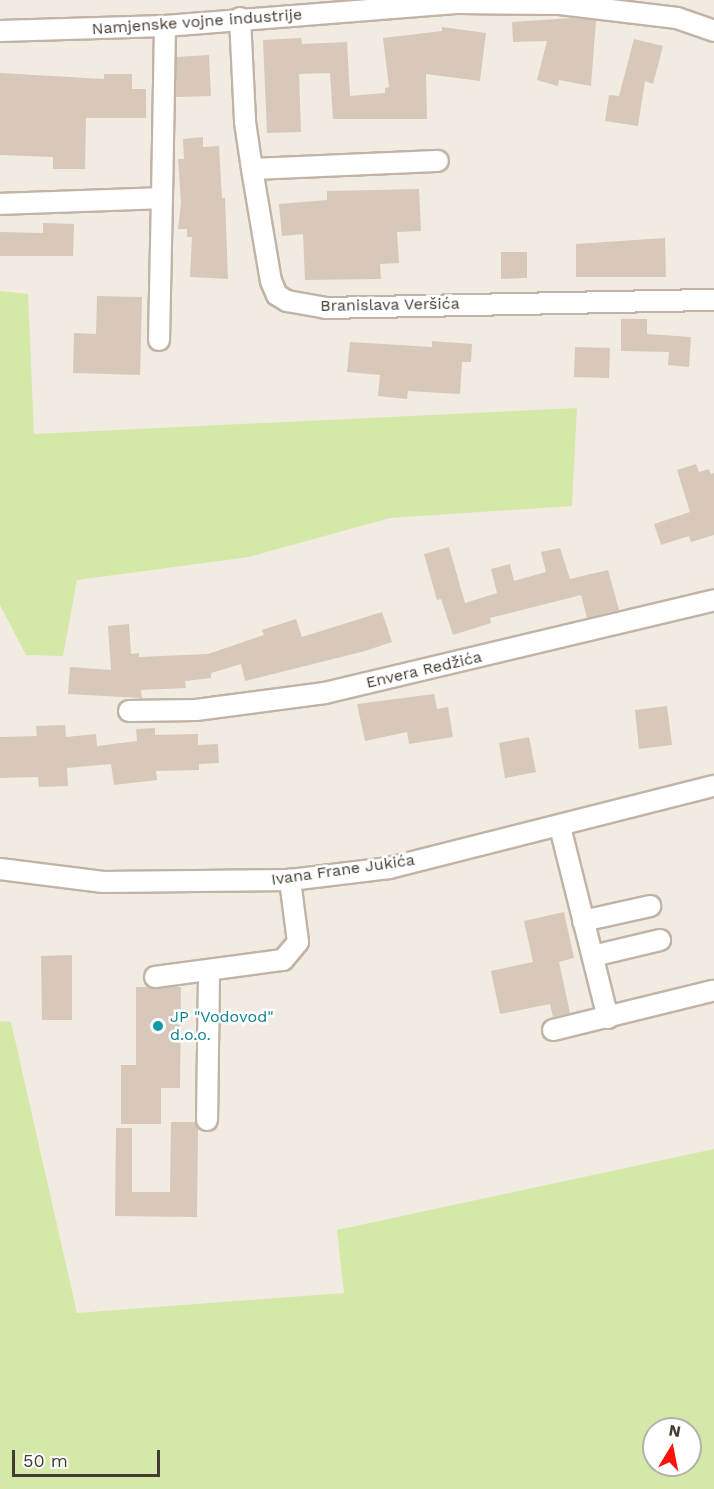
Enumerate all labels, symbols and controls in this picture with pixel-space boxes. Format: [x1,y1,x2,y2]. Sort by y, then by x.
street label: Namjenske vojne industrije [91,5,303,39]
street label: Branislava Veršića [320,294,460,316]
street label: Envera Redžića [364,647,484,693]
street label: Ivana Frane Jukića [270,850,416,890]
place label: JP "Vodovod" d.o.o. [170,1007,274,1045]
marker: JP "Vodovod" d.o.o. [151,1019,165,1033]
north arrow [642,1417,702,1477]
text: N [667,1420,682,1441]
scale bar [15,1438,164,1476]
text: 50 m [23,1450,68,1471]

